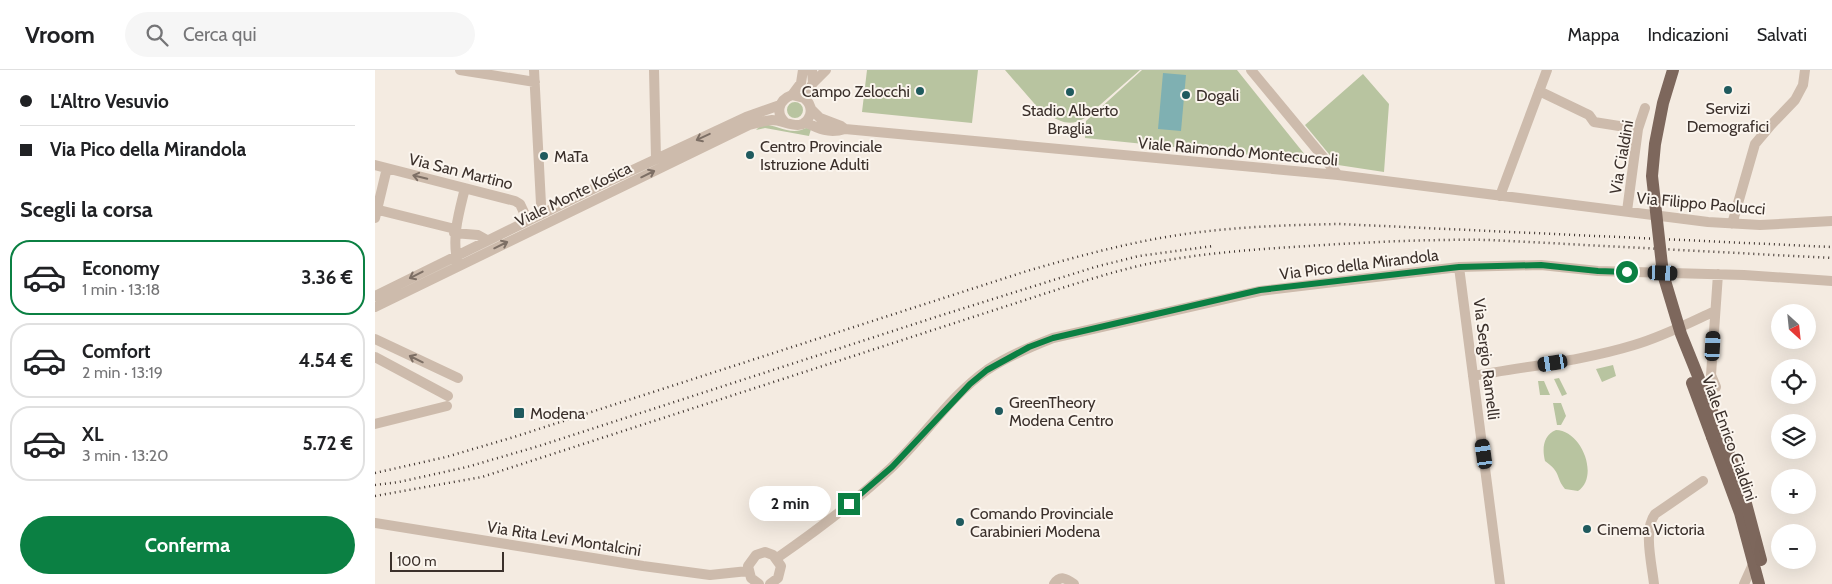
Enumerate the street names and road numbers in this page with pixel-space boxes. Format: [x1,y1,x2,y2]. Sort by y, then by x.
street label: Via Cialdini [1606,119,1637,196]
street label: Viale Raimondo Montecuccoli [1137,133,1339,170]
street label: Via San Martino [407,149,515,194]
street label: Viale Monte Kosica [512,158,635,231]
street label: Via Filippo Paolucci [1636,188,1766,219]
street label: Via Pico della Mirandola [1279,245,1440,284]
street label: Via Sergio Ramelli [1470,297,1503,421]
street label: Viale Enrico Cialdini [1698,373,1761,504]
street label: Via Rita Levi Montalcini [486,517,642,560]

